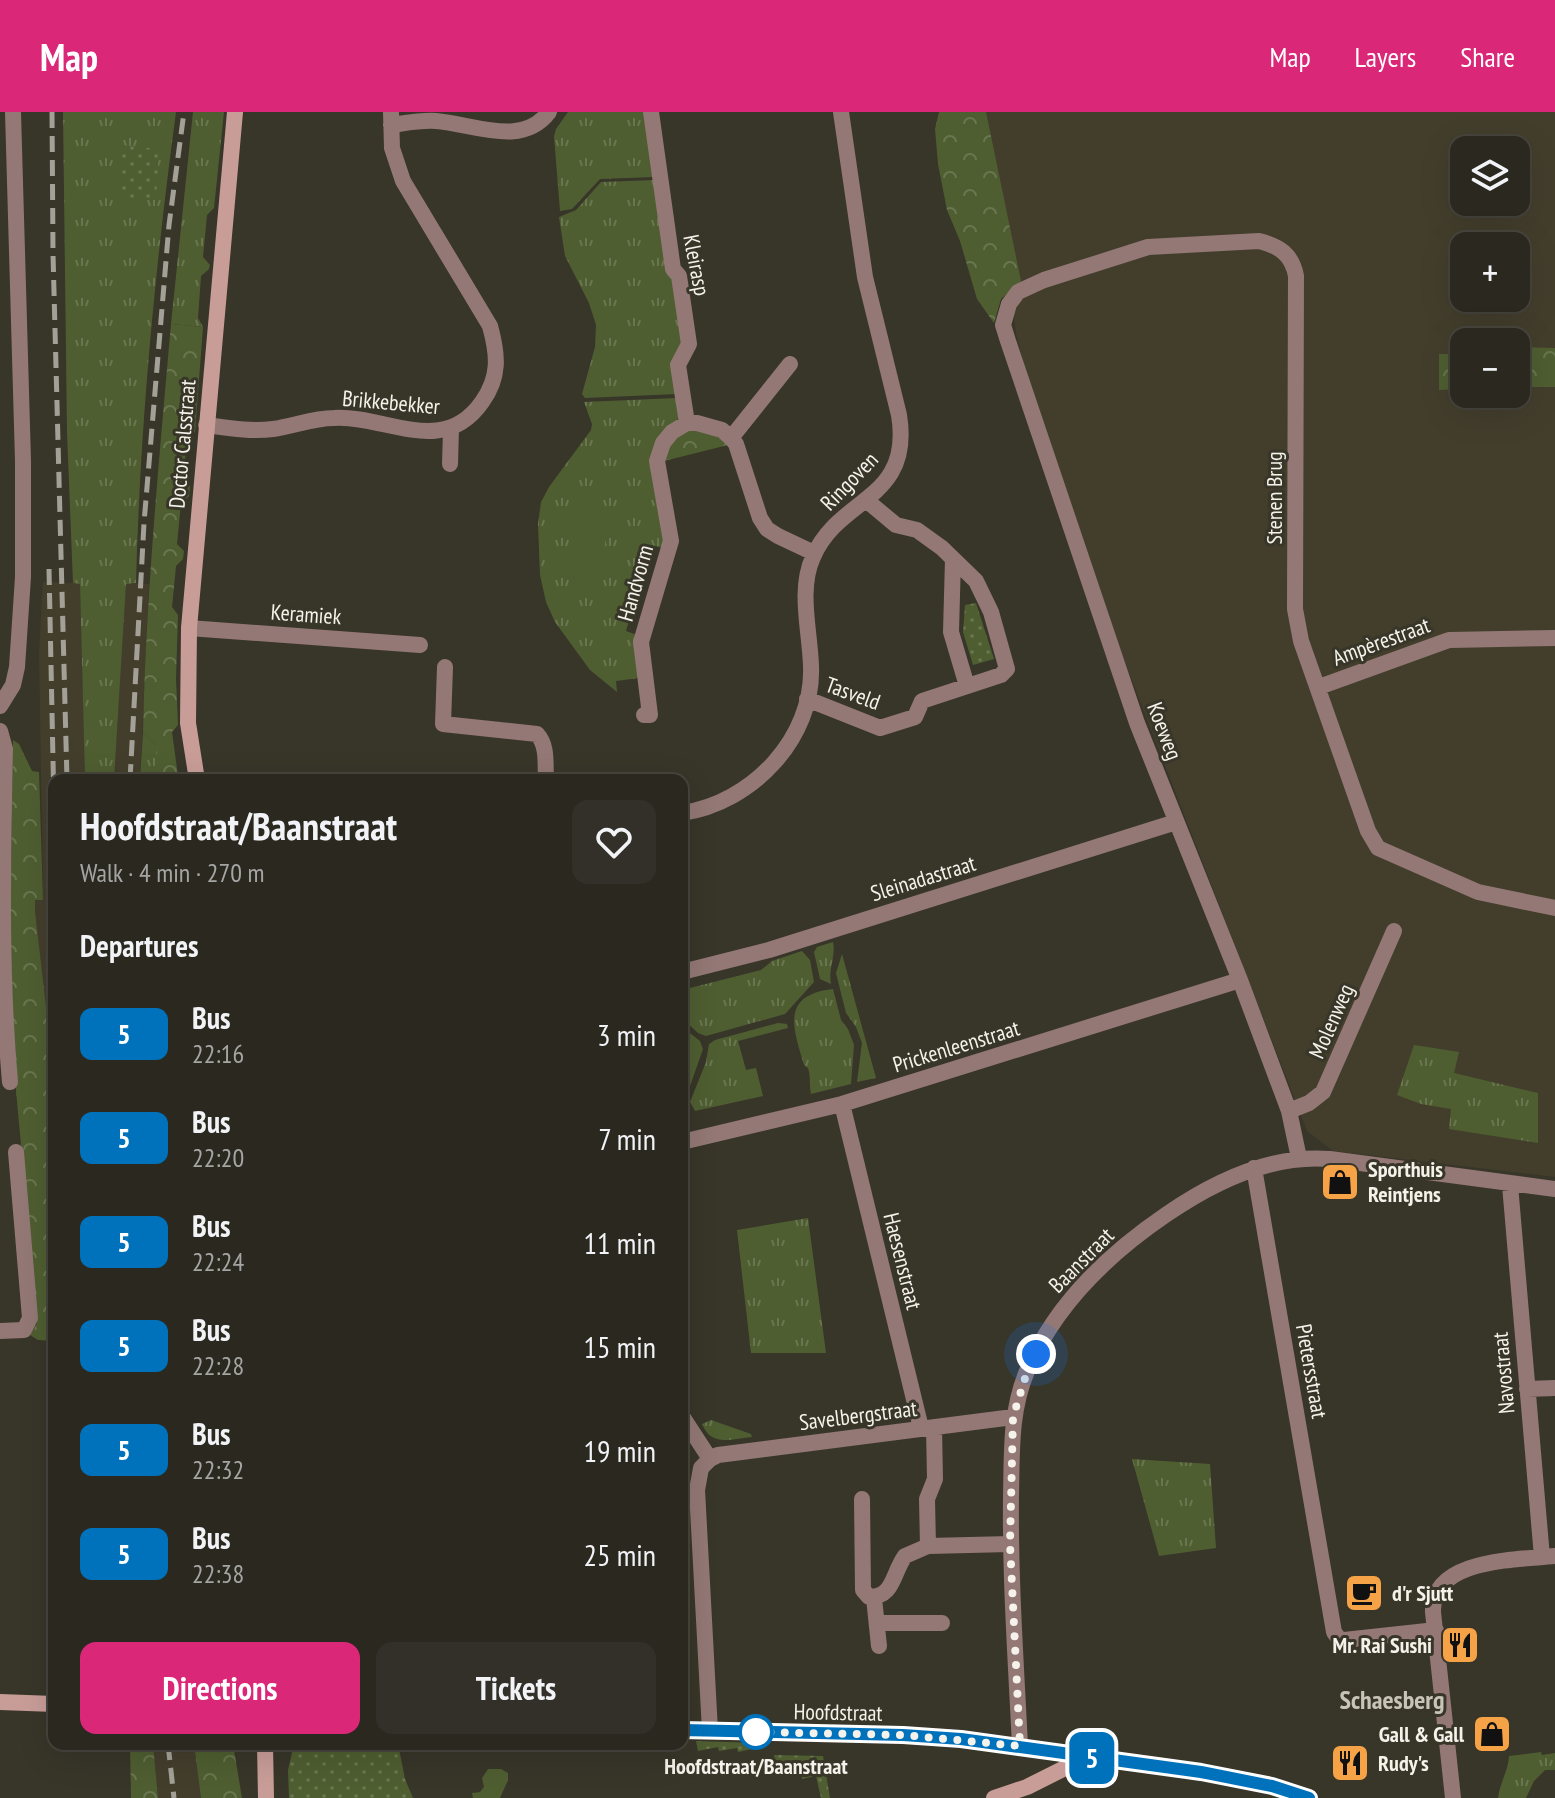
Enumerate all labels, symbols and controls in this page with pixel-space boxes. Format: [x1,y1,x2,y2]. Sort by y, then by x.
text: Map [40,32,98,81]
text: Map [1269,38,1311,75]
text: Layers [1355,38,1416,75]
text: Share [1460,38,1515,75]
map controls [1450,136,1530,408]
button: layers [1450,136,1530,216]
street label: Kleirasp [677,232,717,298]
button: + [1450,232,1530,312]
button: − [1450,328,1530,408]
street label: Doctor Calsstraat [162,378,202,510]
street label: Brikkebekker [341,384,441,420]
street label: Ringoven [814,446,884,516]
street label: Stenen Brug [1260,452,1288,544]
street label: Handvorm [611,542,659,624]
street label: Keramiek [270,598,343,630]
street label: Ampèrestraat [1328,610,1434,672]
street label: Tasveld [822,670,884,716]
street label: Koeweg [1141,698,1189,764]
button: heart [572,800,656,884]
text: Hoofdstraat/Baanstraat [80,801,397,850]
street label: Sleinadastraat [867,849,979,907]
text: Walk · 4 min · 270 m [80,856,264,889]
text: Departures [80,926,198,965]
street label: Molenweg [1302,979,1360,1063]
text: Bus [192,998,231,1037]
street label: Prickenleenstraat [889,1013,1023,1079]
text: 5 [117,1015,131,1052]
text: 3 min [597,1015,656,1054]
text: 22:16 [192,1037,244,1070]
text: Bus [192,1102,231,1141]
text: 5 [117,1119,131,1156]
text: 7 min [598,1119,656,1158]
text: 22:20 [192,1141,244,1174]
place label: Sporthuis Reintjens [1368,1155,1443,1208]
shop icon: Sporthuis Reintjens [1319,1161,1361,1203]
text: Bus [192,1206,231,1245]
street label: Haesenstraat [877,1210,929,1312]
street label: Baanstraat [1043,1222,1119,1298]
text: 5 [117,1223,131,1260]
text: 11 min [583,1223,656,1262]
text: 22:24 [192,1245,244,1278]
text: Bus [192,1310,231,1349]
street label: Pietersstraat [1290,1322,1334,1420]
text: 5 [117,1327,131,1364]
text: 15 min [583,1327,656,1366]
street label: Navostraat [1485,1331,1521,1415]
your location [1016,1334,1056,1374]
text: 22:28 [192,1349,244,1382]
street label: Savelbergstraat [798,1394,918,1436]
text: Bus [192,1414,231,1453]
text: 5 [117,1431,131,1468]
text: 19 min [583,1431,656,1470]
text: 22:32 [192,1453,244,1486]
text: Bus [192,1518,231,1557]
text: 5 [117,1535,131,1572]
text: 25 min [583,1535,656,1574]
text: 22:38 [192,1557,244,1590]
cafe icon: d'r Sjutt [1343,1572,1385,1614]
place label: d'r Sjutt [1392,1579,1454,1607]
restaurant icon: Mr. Rai Sushi [1439,1624,1481,1666]
place label: Mr. Rai Sushi [1333,1631,1432,1659]
button: Directions [80,1642,360,1734]
button: Tickets [376,1642,656,1734]
district label: Schaesberg [1340,1683,1444,1716]
street label: Hoofdstraat [793,1697,883,1727]
shop icon: Gall & Gall [1471,1713,1513,1755]
marker: Hoofdstraat/Baanstraat [739,1715,773,1749]
place label: Gall & Gall [1379,1720,1465,1748]
line badge: 5 [1066,1732,1118,1784]
text: 5 [1085,1739,1099,1776]
restaurant icon: Rudy's [1329,1742,1371,1784]
place label: Rudy's [1378,1749,1429,1777]
place label: Hoofdstraat/Baanstraat [664,1752,848,1780]

